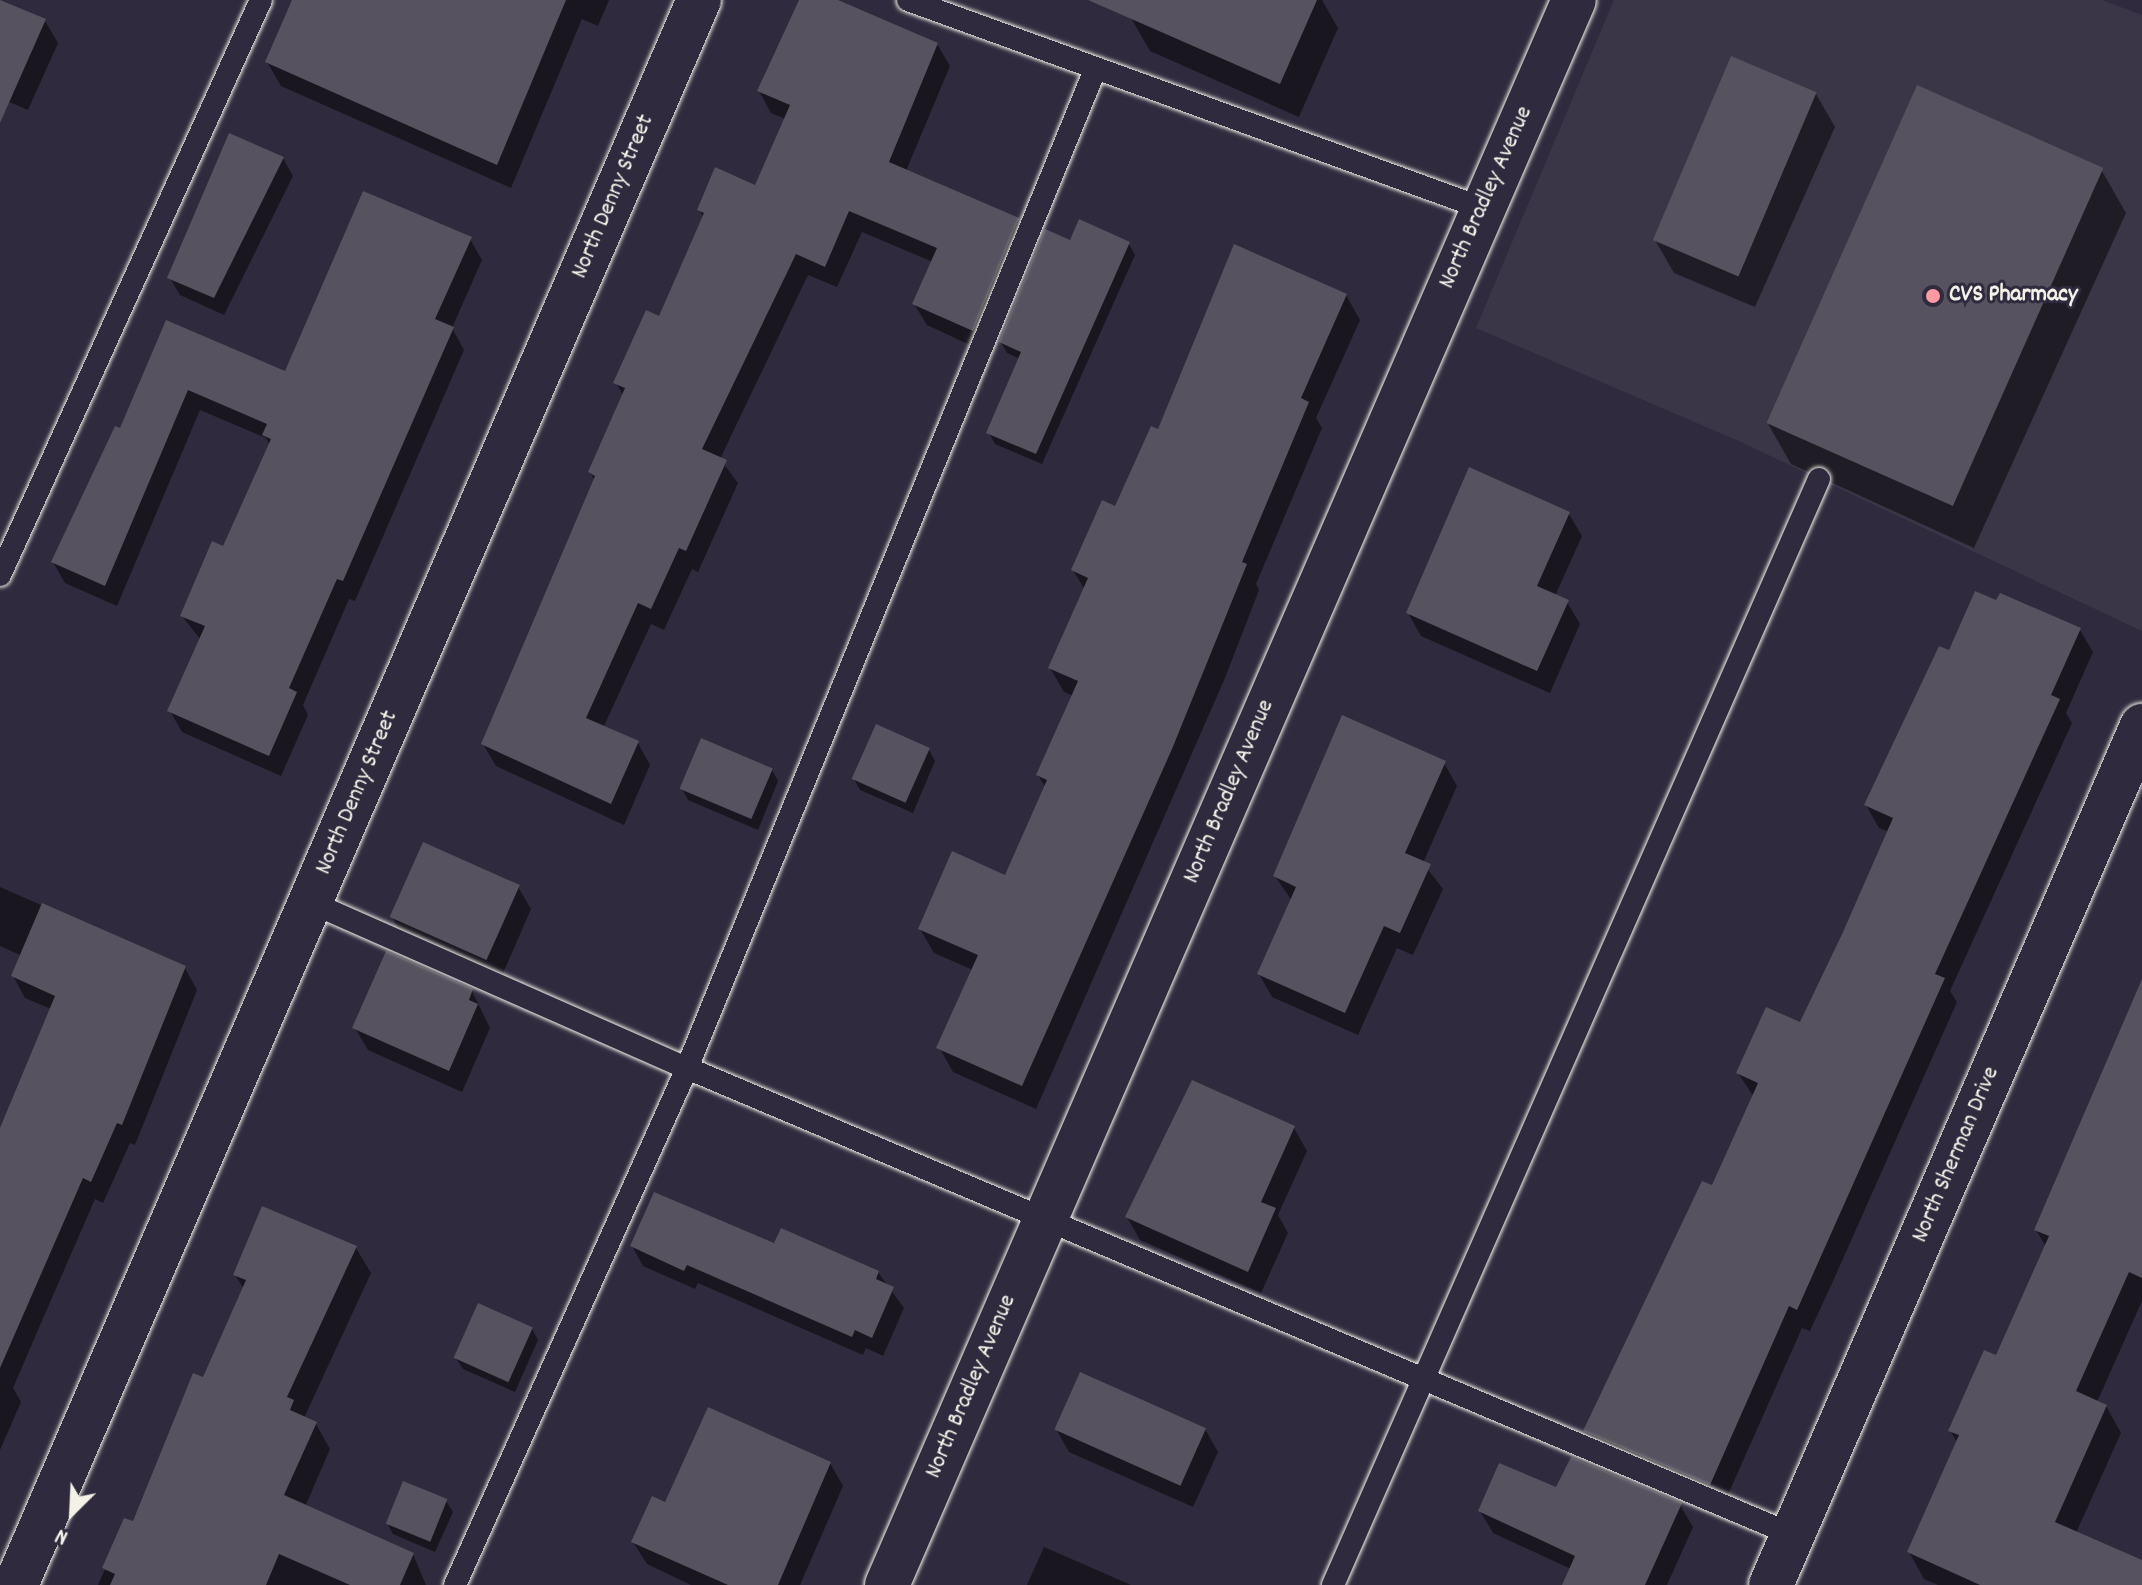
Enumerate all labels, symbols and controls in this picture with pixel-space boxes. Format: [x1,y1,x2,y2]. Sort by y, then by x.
street label: North Bradley Avenue [1434,102,1540,294]
street label: North Denny Street [566,111,662,283]
place label: CVS Pharmacy [1949,282,2078,310]
marker: CVS Pharmacy [1924,287,1942,305]
street label: North Bradley Avenue [1178,696,1282,888]
street label: North Denny Street [310,707,406,879]
street label: North Sherman Drive [1907,1063,2007,1247]
street label: North Bradley Avenue [920,1291,1024,1483]
north arrow [32,1473,112,1553]
text: N [51,1519,73,1552]

